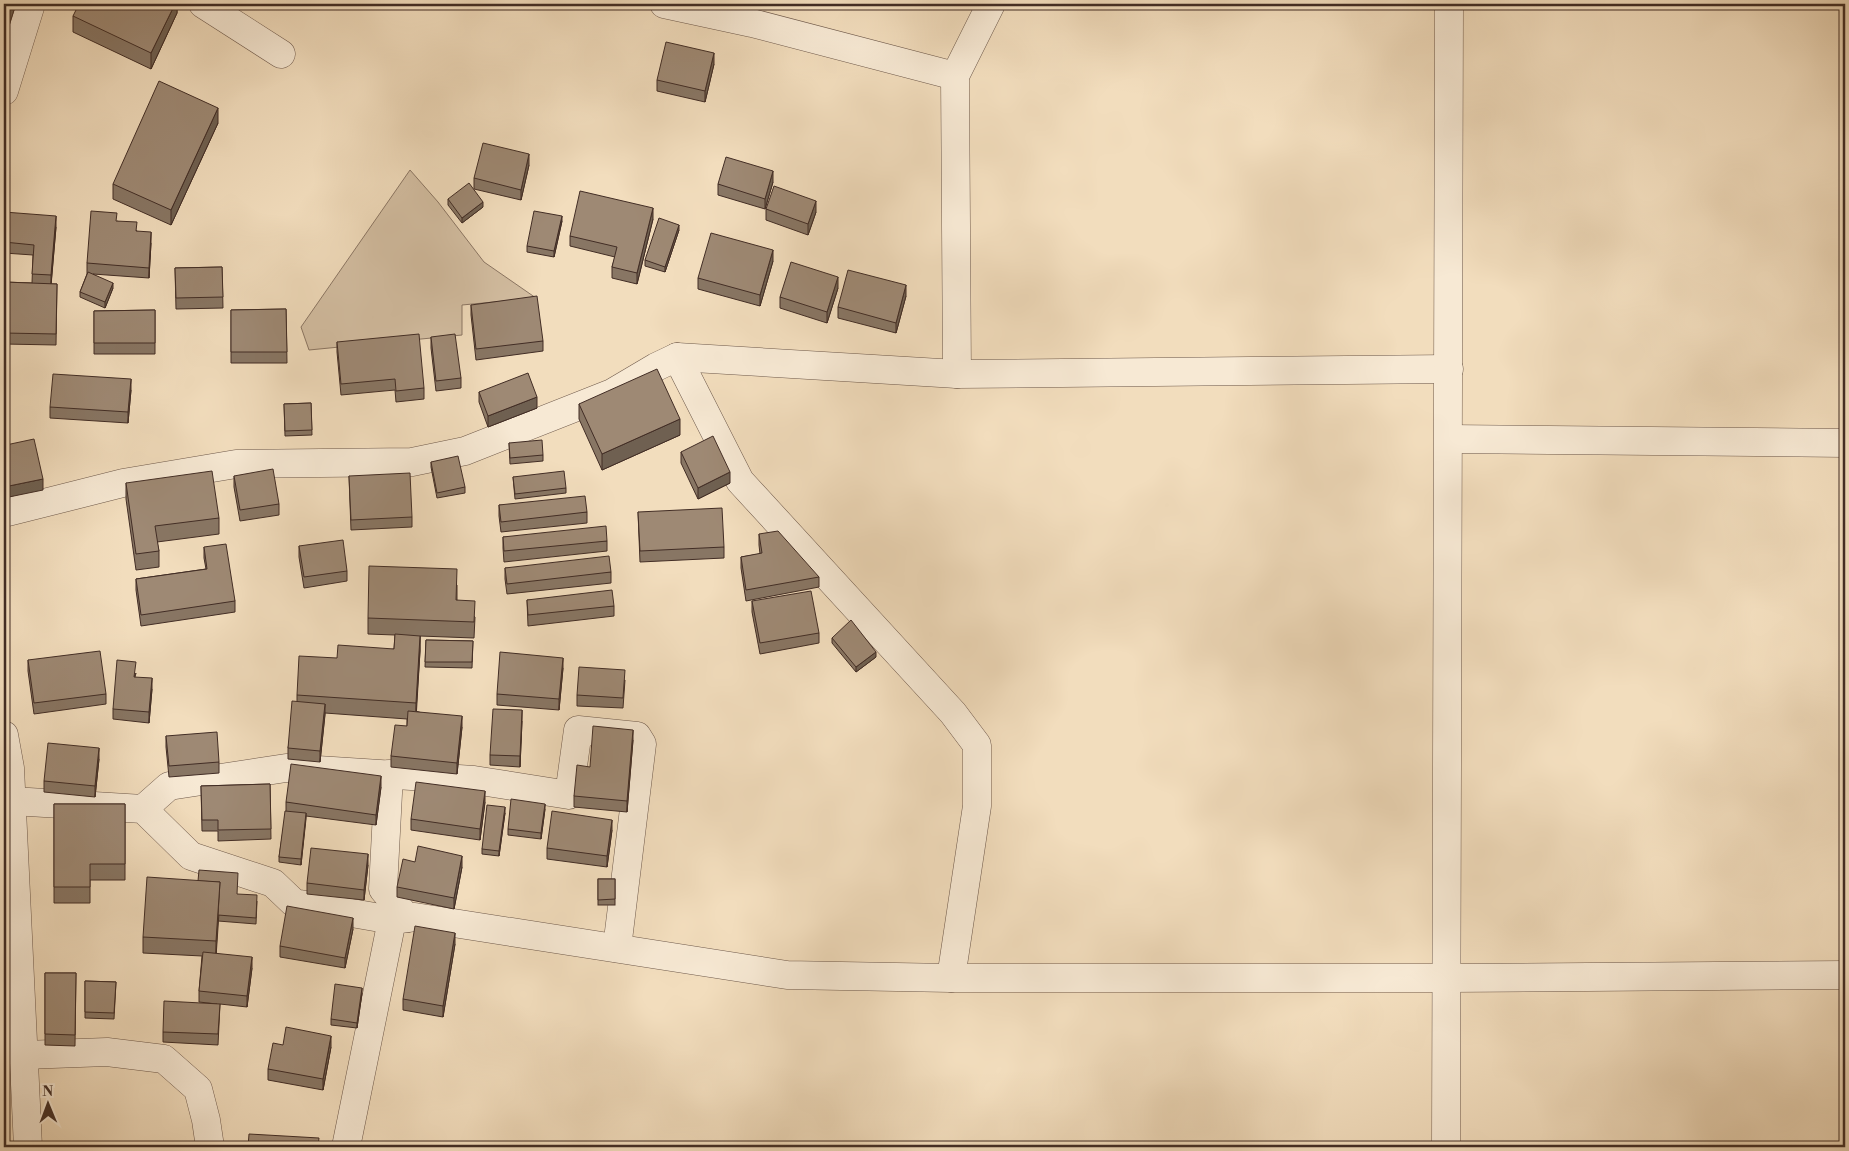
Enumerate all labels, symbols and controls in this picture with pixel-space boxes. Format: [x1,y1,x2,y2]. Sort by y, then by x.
north arrow [22,1078,72,1128]
text: N [42,1083,53,1101]

